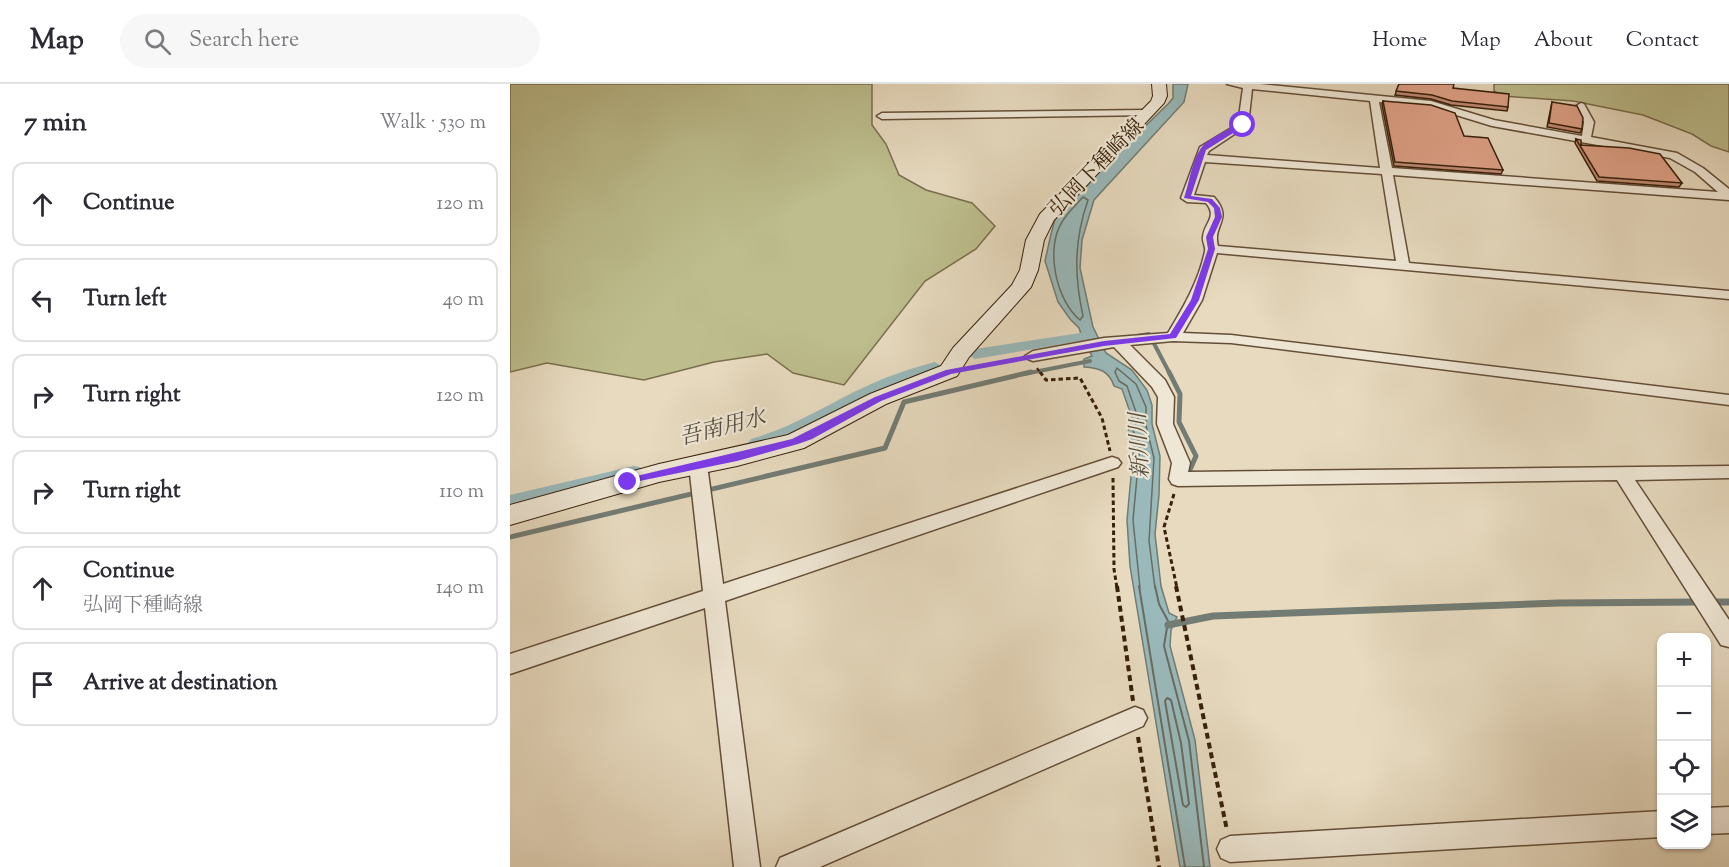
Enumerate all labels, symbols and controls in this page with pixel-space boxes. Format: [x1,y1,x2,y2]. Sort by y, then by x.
search box [120,14,540,68]
text: Map [30,21,84,61]
icon: search [141,25,174,58]
text: Search here [189,25,299,57]
text: Home [1372,26,1427,56]
text: Map [1460,26,1501,56]
text: About [1534,26,1593,56]
text: Contact [1626,26,1699,56]
text: 7 min [24,105,87,142]
text: Walk · 530 m [379,109,486,138]
route start [1229,111,1255,137]
street label: 弘岡下種崎線 [1043,113,1152,224]
icon: ahead [26,188,59,221]
text: Continue [83,188,174,220]
text: 120 m [436,190,484,219]
icon: left [26,284,59,317]
text: Turn left [83,284,166,316]
text: 40 m [443,286,484,315]
icon: right [26,380,59,413]
text: Turn right [83,380,180,412]
text: 120 m [436,382,484,411]
water label: 吾南用水 [676,402,771,455]
water label: 新川川 [1123,410,1159,480]
route end [614,468,640,494]
icon: right [26,476,59,509]
text: Turn right [83,476,180,508]
text: 110 m [439,478,484,507]
text: Continue [83,556,174,588]
icon: ahead [26,572,59,605]
text: 140 m [436,574,484,603]
text: 弘岡下種崎線 [83,592,203,621]
map controls [1657,633,1711,849]
button: + [1657,633,1711,687]
icon: arrive [26,668,59,701]
text: Arrive at destination [83,668,278,700]
button: − [1657,687,1711,741]
button: locate [1657,741,1711,795]
button: layers [1657,795,1711,849]

